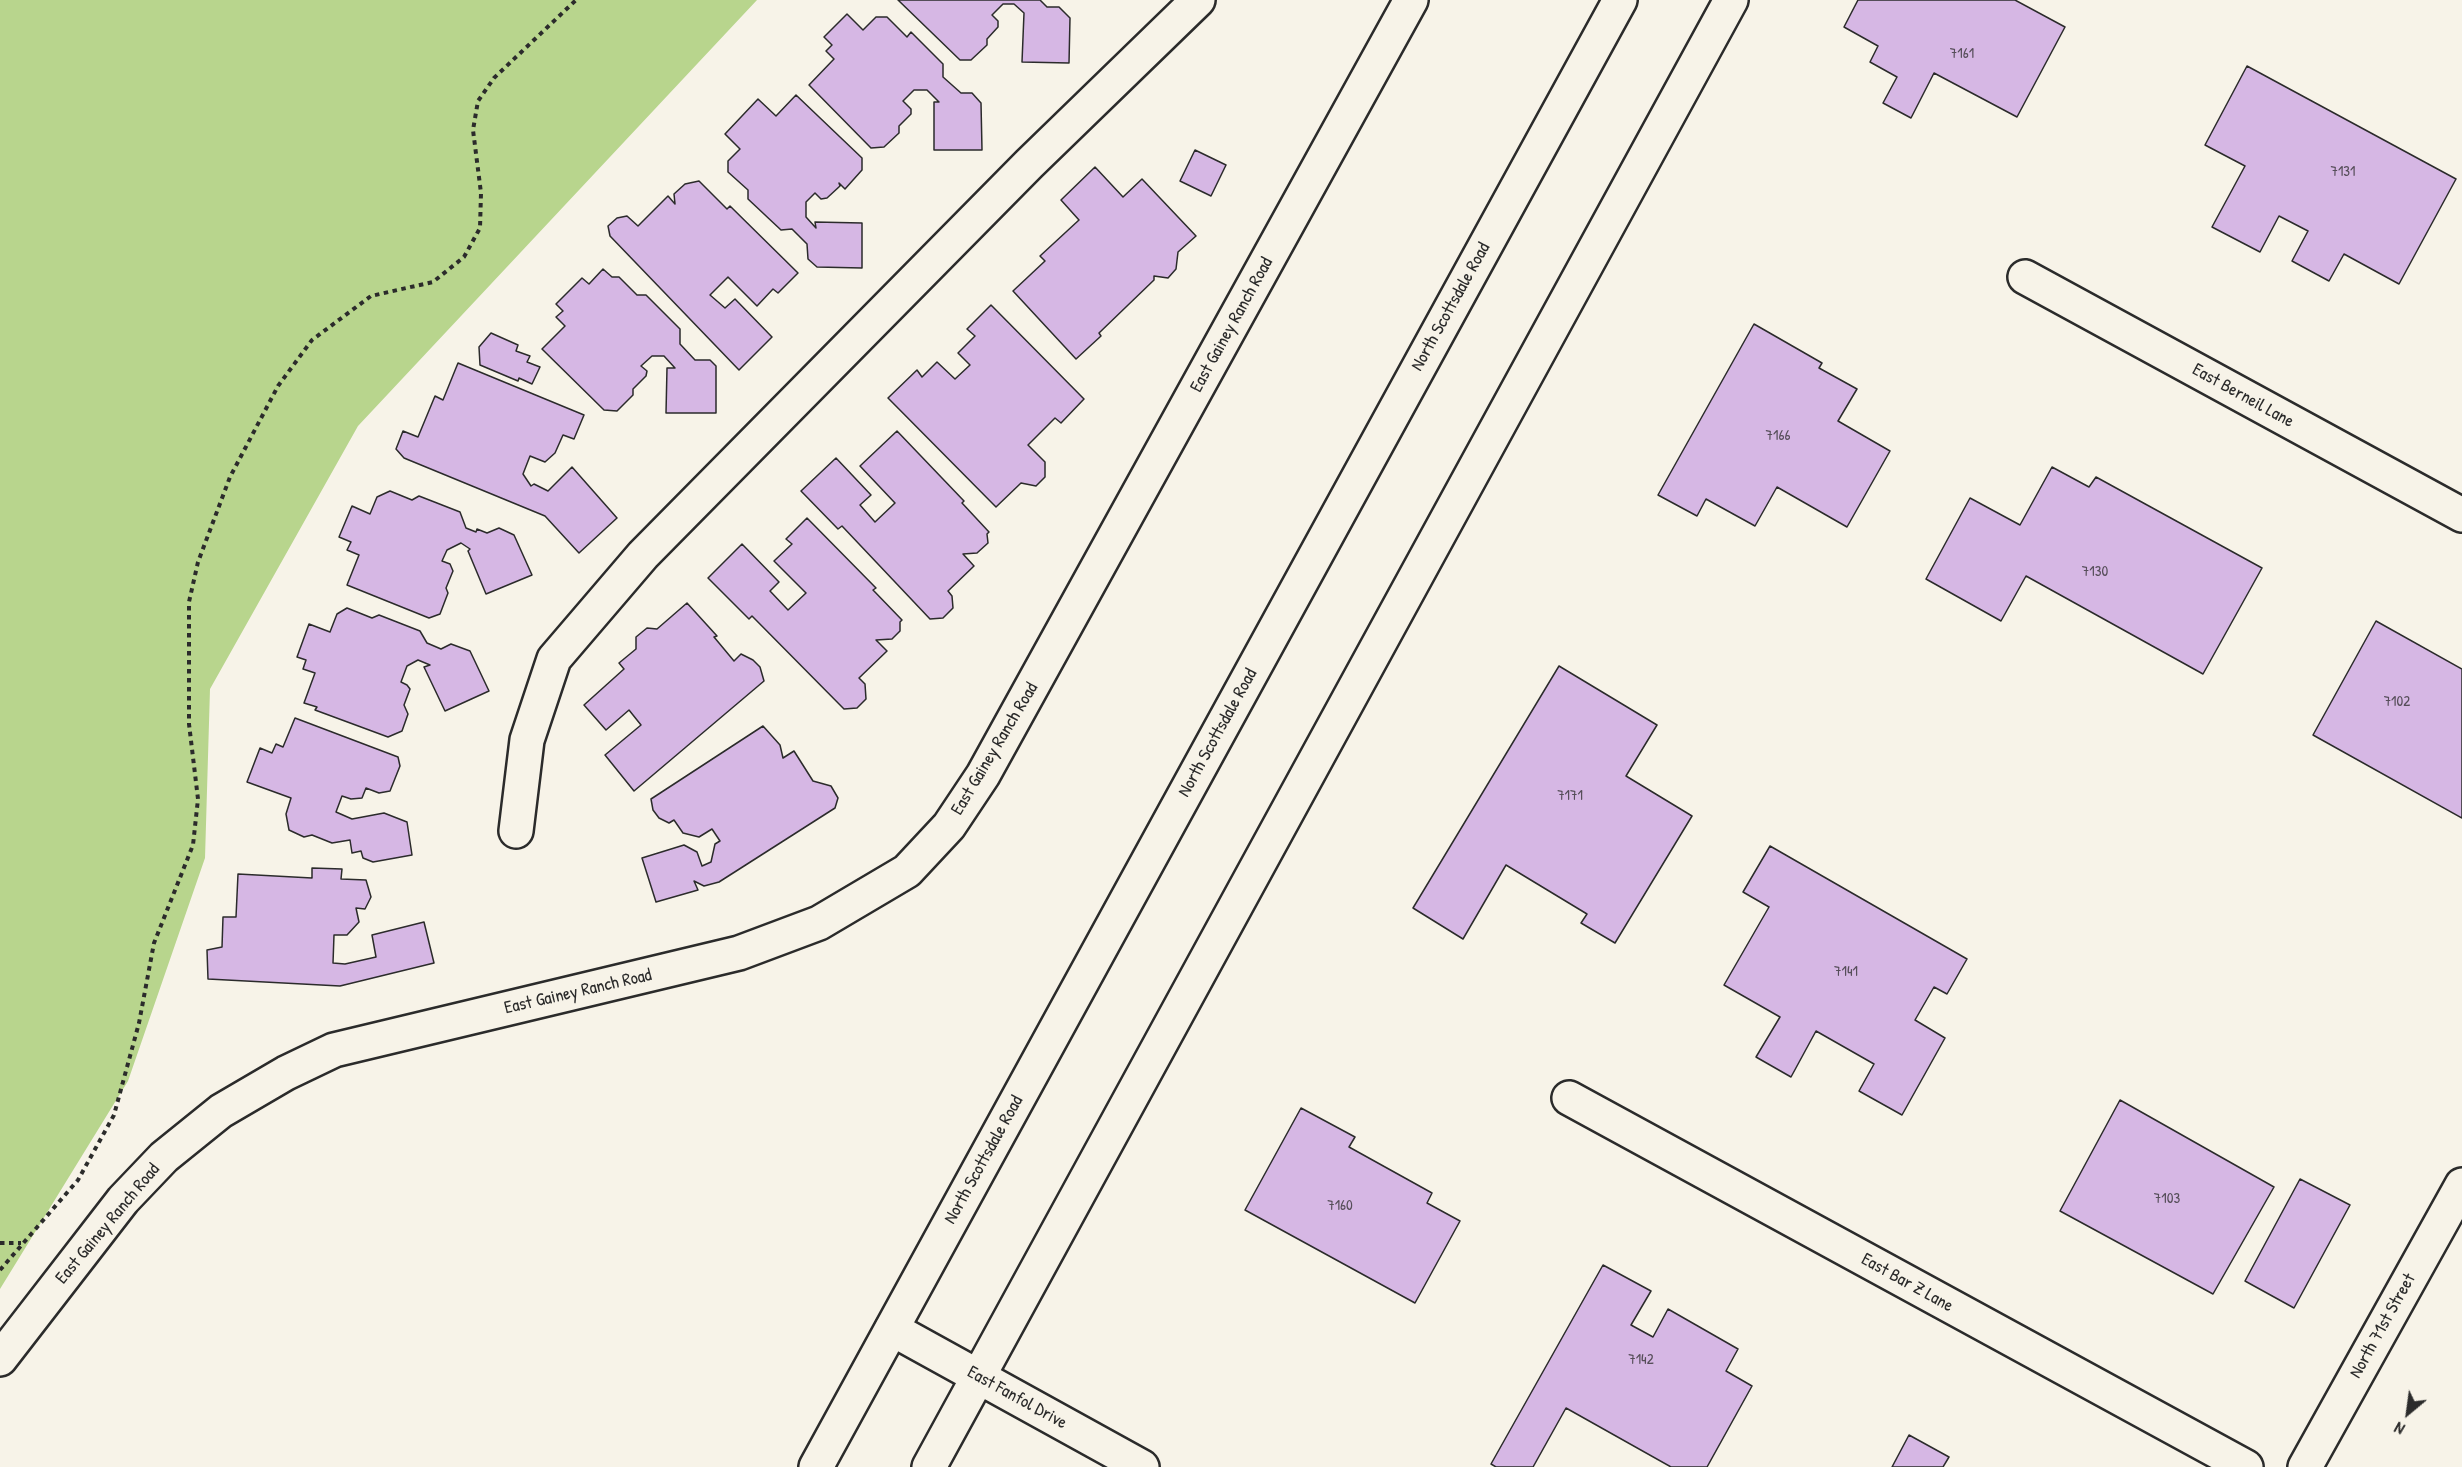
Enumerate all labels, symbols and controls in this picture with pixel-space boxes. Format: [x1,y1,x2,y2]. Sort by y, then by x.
house number: 7161 [1950,45,1974,63]
house number: 7131 [2330,163,2356,181]
street label: North Scottsdale Road [1407,239,1495,375]
street label: East Gainey Ranch Road [1186,254,1278,396]
street label: East Berneil Lane [2188,359,2298,433]
house number: 7166 [1766,427,1790,445]
house number: 7130 [2082,563,2108,581]
street label: North Scottsdale Road [1174,665,1262,801]
street label: East Gainey Ranch Road [947,679,1043,819]
house number: 7102 [2384,693,2410,711]
house number: 7171 [1557,787,1583,805]
house number: 7141 [1834,963,1858,981]
street label: East Gainey Ranch Road [502,965,654,1019]
street label: North Scottsdale Road [940,1092,1028,1228]
street label: East Gainey Ranch Road [51,1159,165,1289]
house number: 7103 [2154,1190,2180,1208]
house number: 7160 [1327,1197,1353,1215]
street label: East Bar Z Lane [1857,1249,1957,1317]
street label: North 71st Street [2345,1270,2421,1382]
house number: 7142 [1628,1351,1654,1369]
street label: East Fanfol Drive [963,1362,1071,1434]
north arrow [2378,1383,2438,1443]
text: N [2390,1417,2408,1440]

